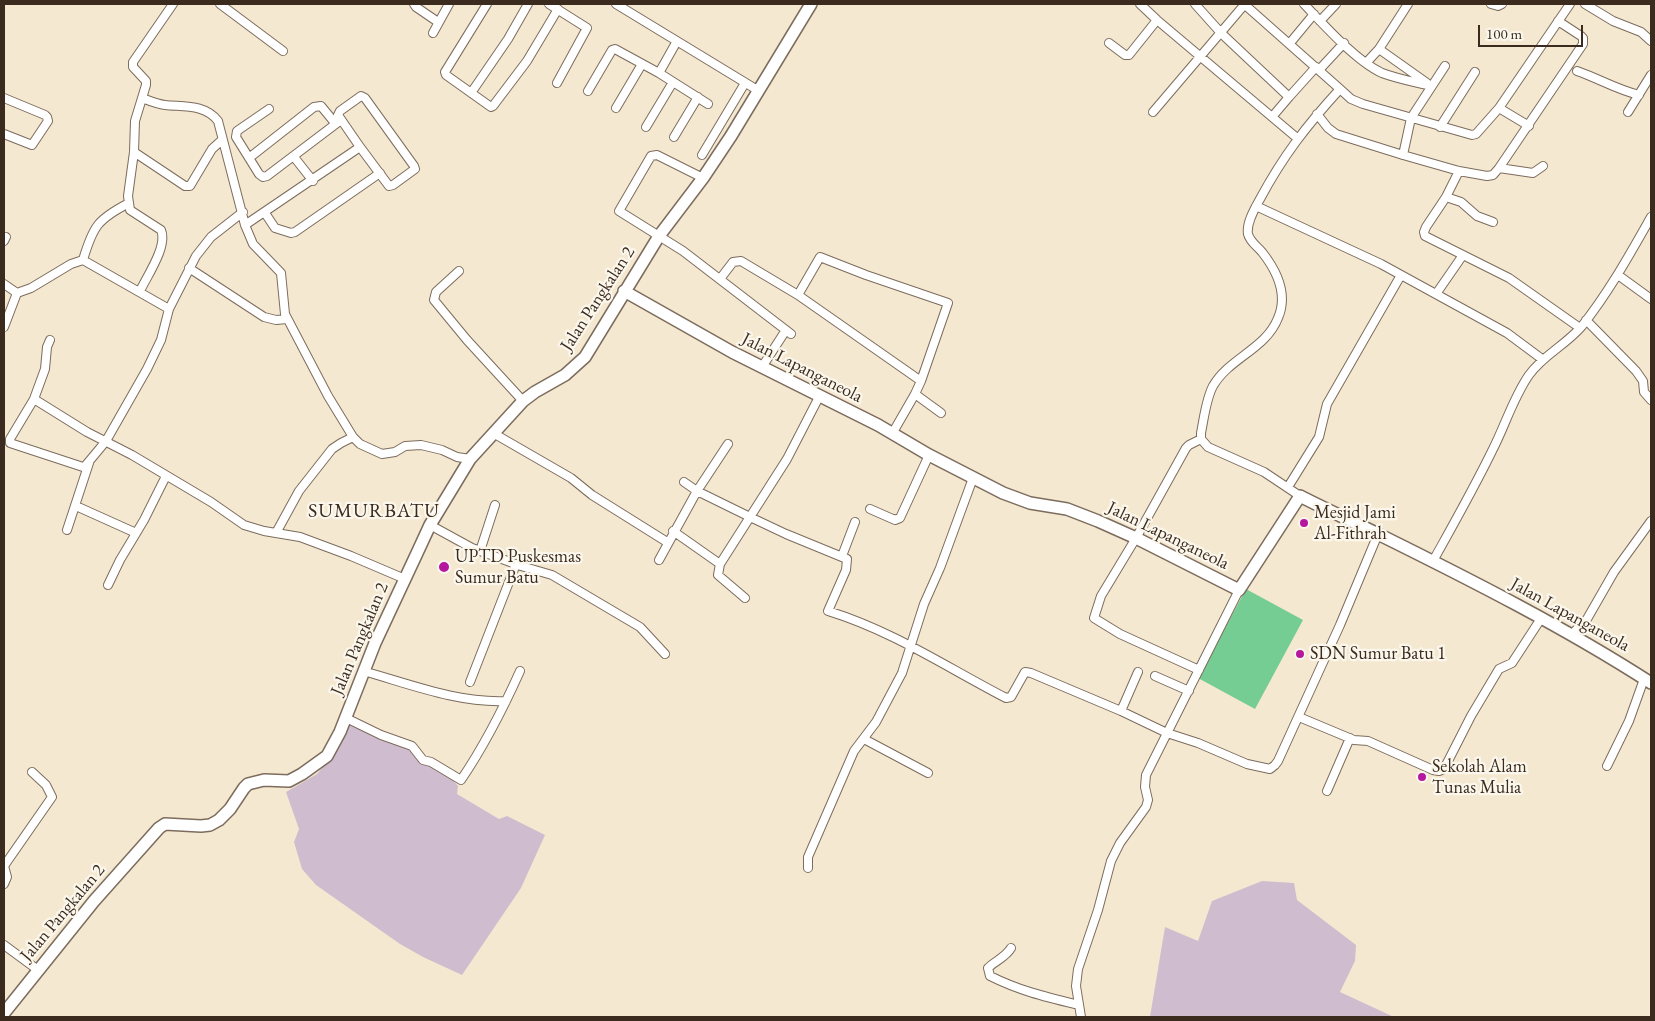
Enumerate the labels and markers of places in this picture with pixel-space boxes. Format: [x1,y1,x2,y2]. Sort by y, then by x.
place label: Mesjid Jami Al-Fithrah [1314,502,1396,544]
marker: Mesjid Jami Al-Fithrah [1298,517,1310,529]
place label: UPTD Puskesmas Sumur Batu [455,546,581,588]
marker: UPTD Puskesmas Sumur Batu [437,560,451,574]
place label: SDN Sumur Batu 1 [1310,643,1446,665]
marker: SDN Sumur Batu 1 [1294,648,1306,660]
place label: Sekolah Alam Tunas Mulia [1432,756,1527,799]
marker: Sekolah Alam Tunas Mulia [1416,771,1428,783]

